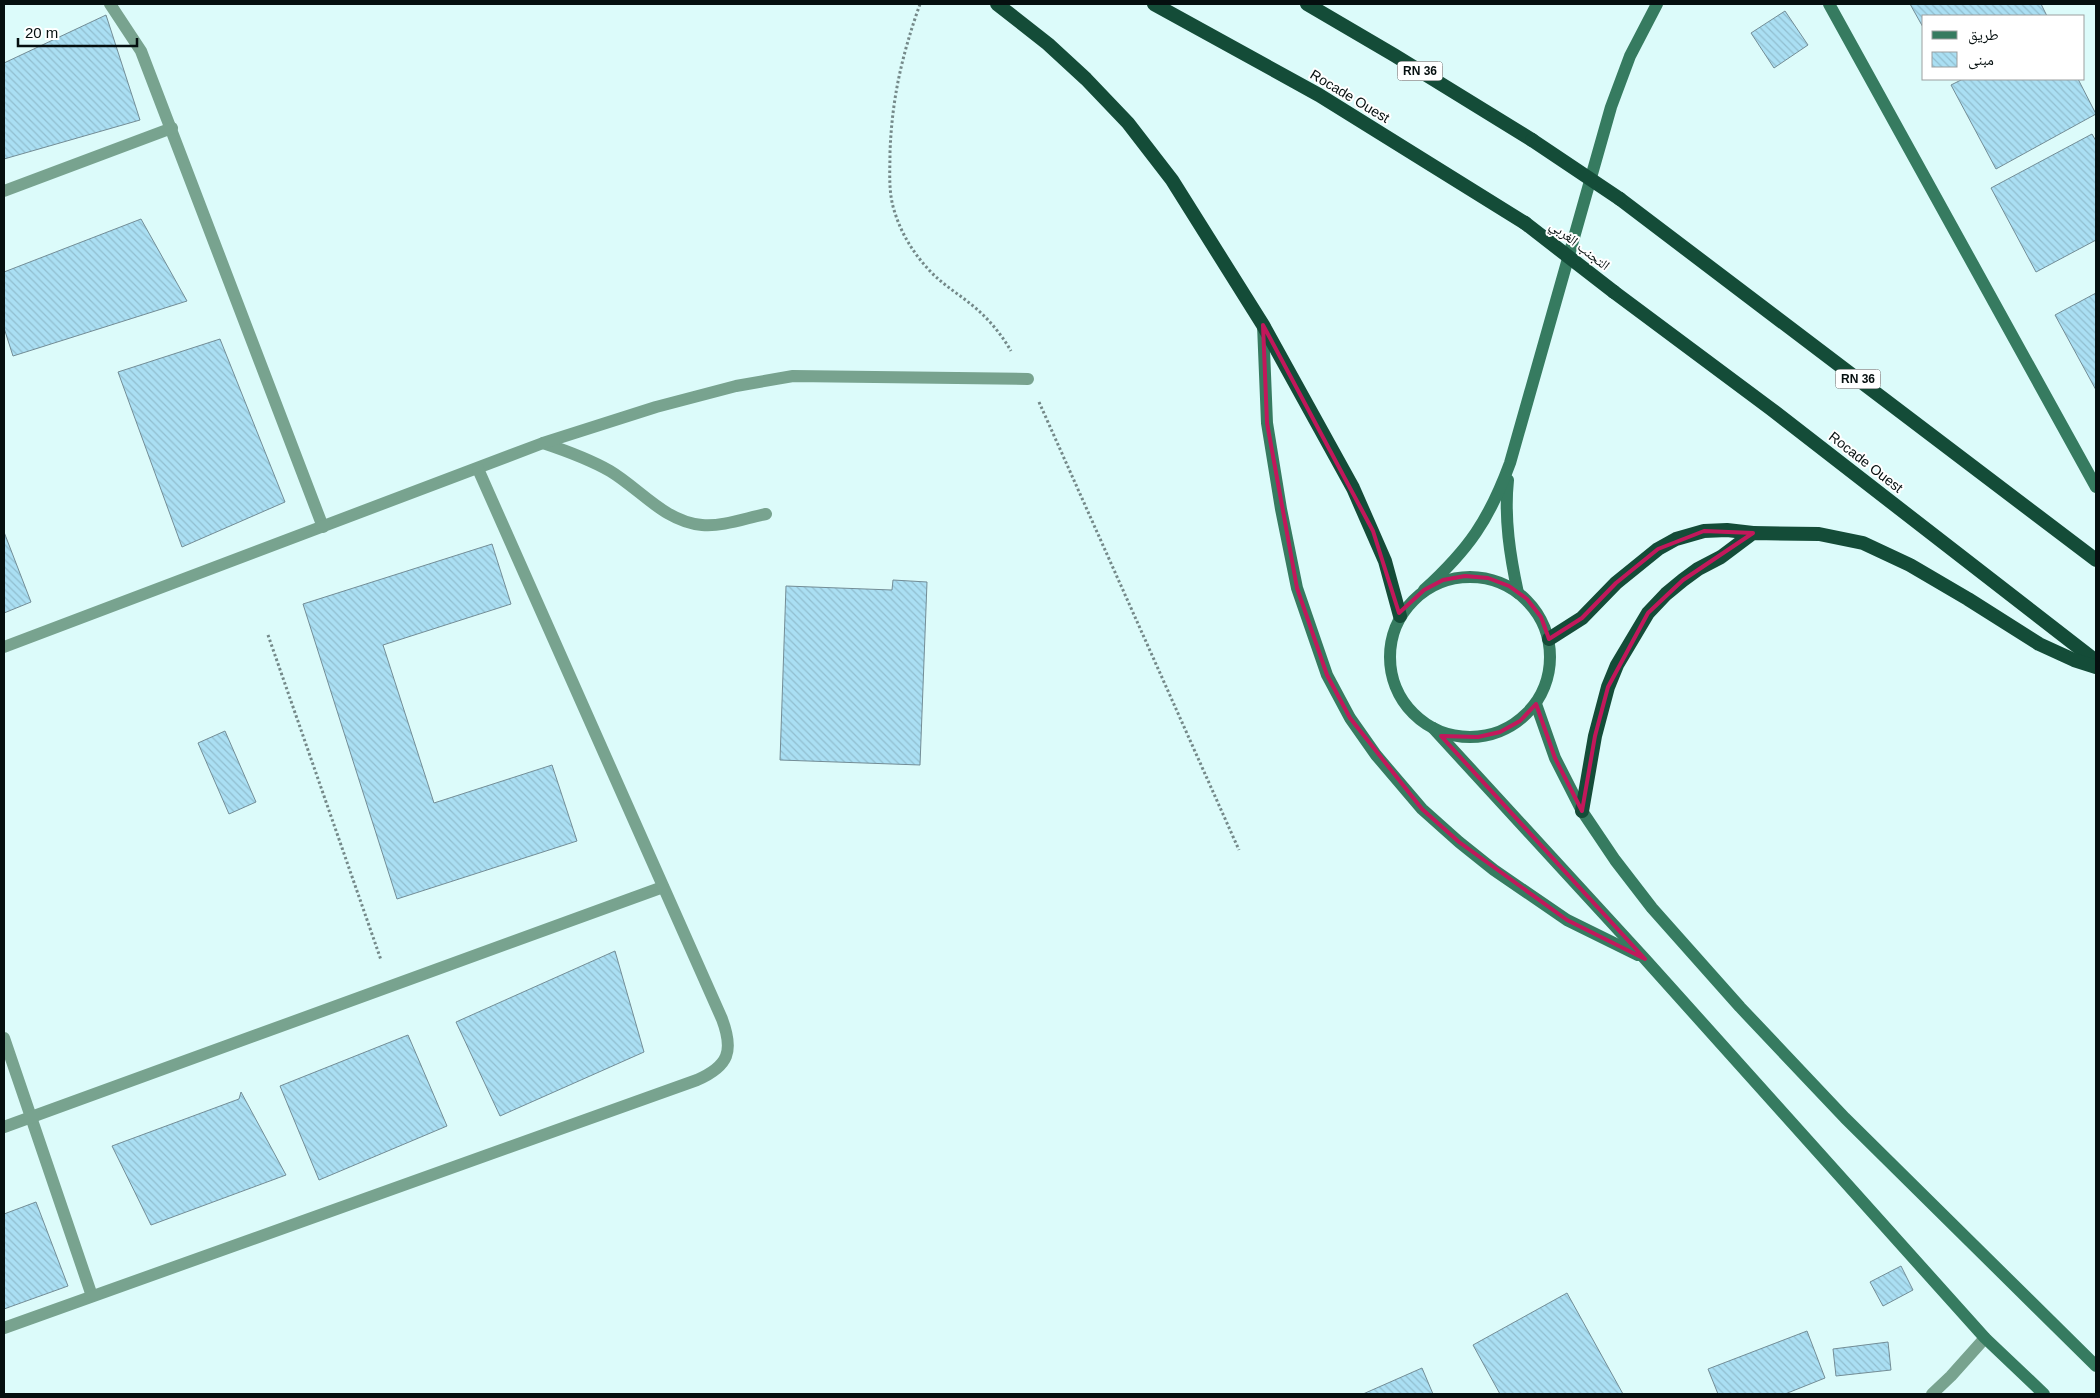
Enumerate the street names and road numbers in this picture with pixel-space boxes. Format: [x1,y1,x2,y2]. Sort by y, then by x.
road number: RN 36 [1398,61,1442,80]
street label: Rocade Ouest [1308,66,1393,126]
street label: التجنب الغربي [1545,217,1613,276]
road number: RN 36 [1836,369,1880,388]
street label: Rocade Ouest [1826,428,1906,496]

